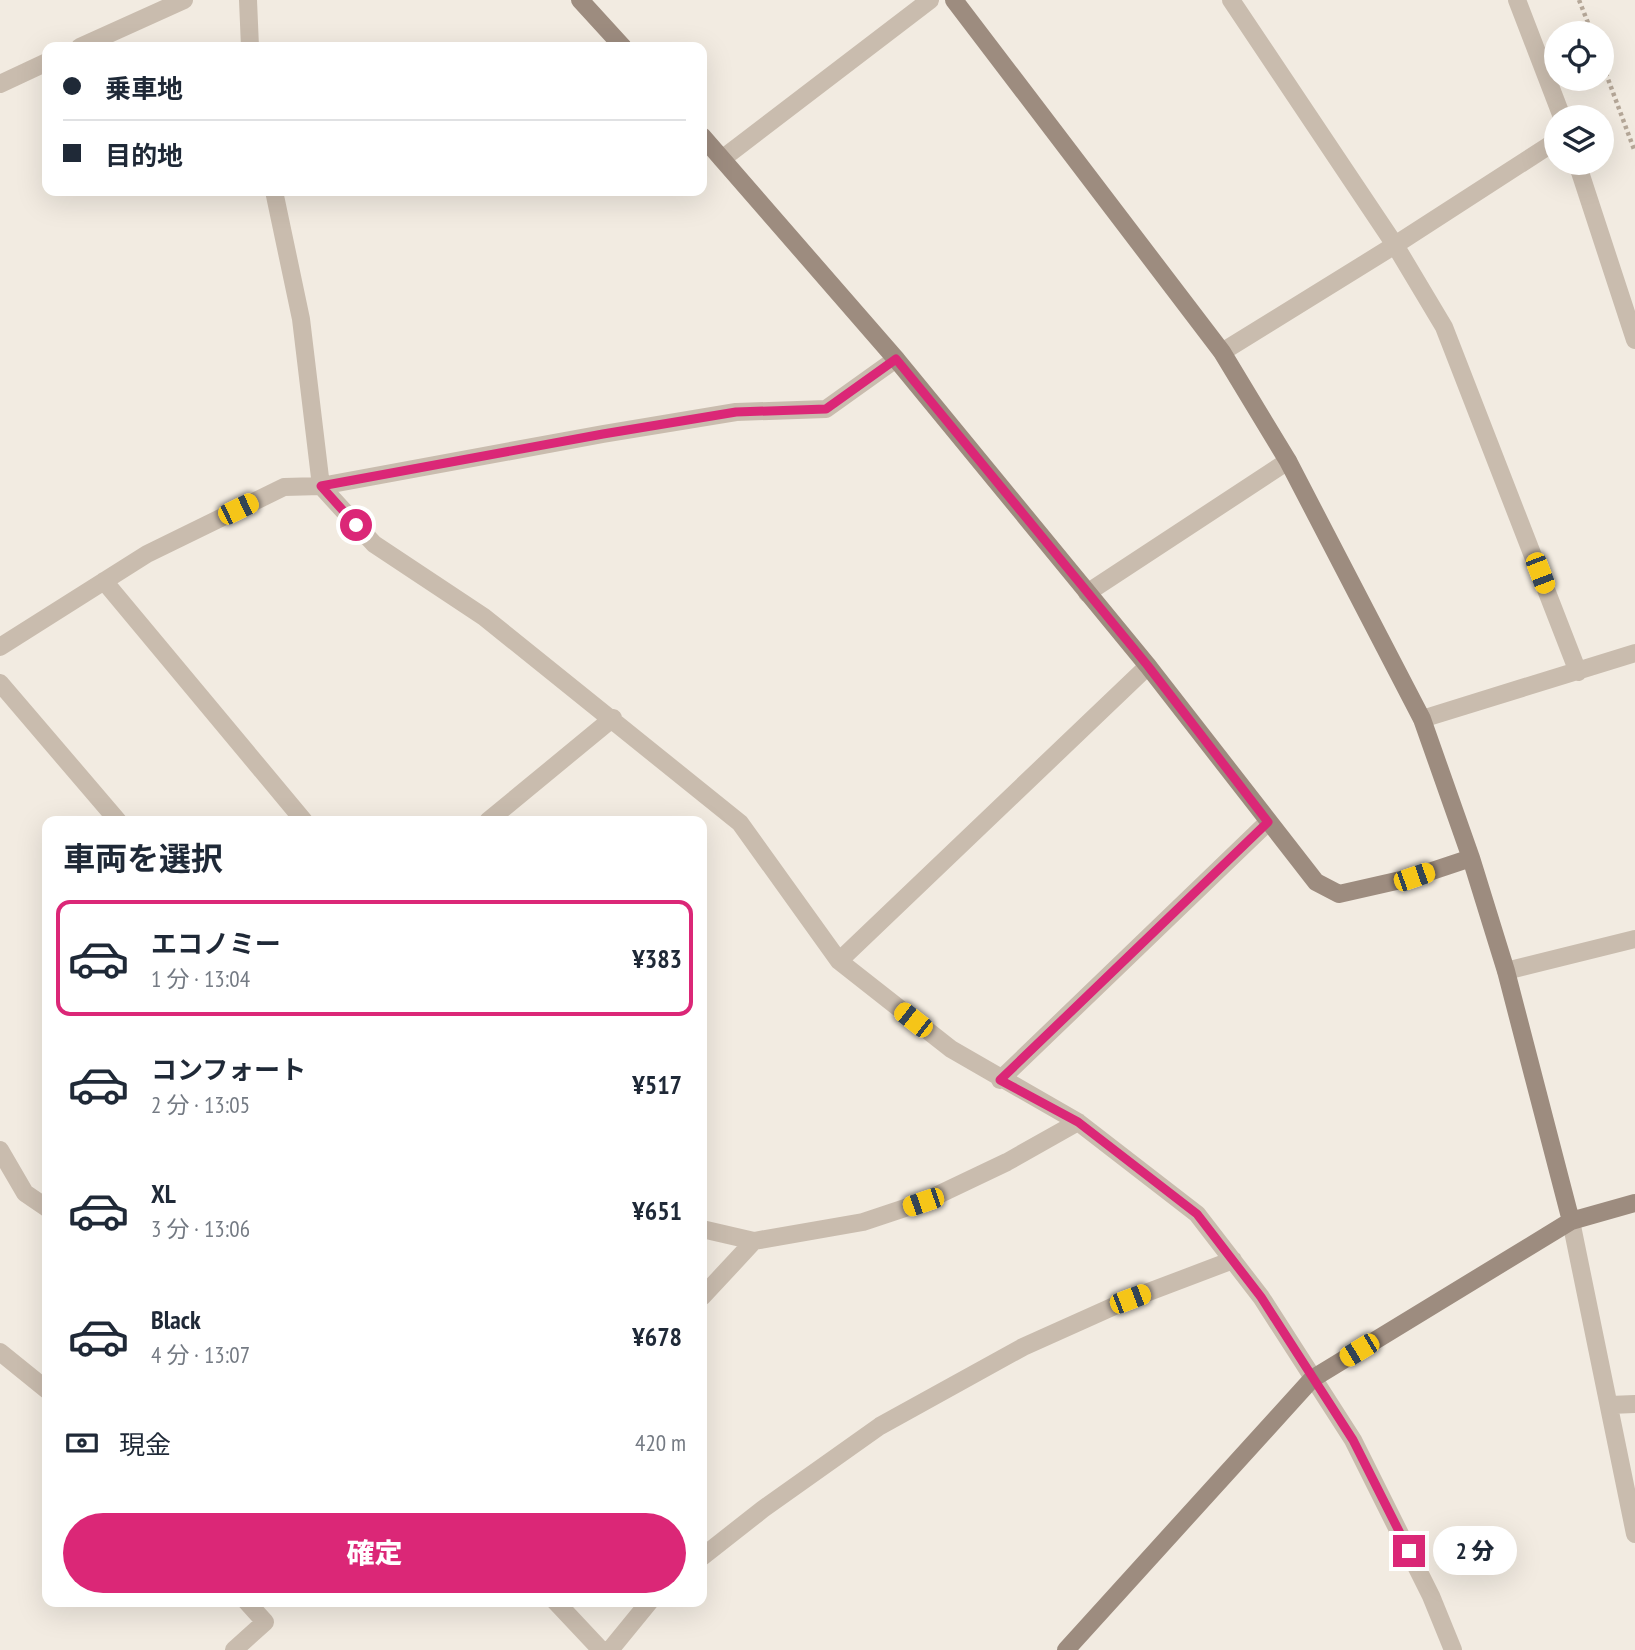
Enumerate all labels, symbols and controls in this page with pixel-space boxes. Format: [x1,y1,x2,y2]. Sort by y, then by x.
map controls [1544,21,1614,175]
button: locate [1544,21,1614,91]
text: 乗車地 [105,72,183,105]
button: layers [1544,105,1614,175]
text: 目的地 [105,139,183,172]
car [215,490,262,528]
route start [340,509,372,541]
car [1523,550,1558,596]
text: 車両を選択 [63,837,223,879]
car [1391,860,1438,894]
icon: car [67,927,130,990]
text: エコノミー [151,927,281,960]
text: ¥383 [632,942,682,975]
text: 1 分 · 13:04 [151,964,250,993]
car [890,999,937,1041]
icon: car [67,1053,130,1116]
text: コンフォート [151,1053,306,1086]
text: ¥517 [632,1068,682,1101]
text: 2 分 · 13:05 [151,1090,250,1119]
text: XL [151,1177,176,1210]
icon: car [67,1179,130,1242]
car [900,1185,947,1219]
text: ¥651 [632,1194,682,1227]
text: 3 分 · 13:06 [151,1214,250,1243]
car [1107,1282,1154,1316]
text: Black [151,1303,201,1336]
icon: car [67,1305,130,1368]
text: ¥678 [632,1320,682,1353]
car [1336,1330,1383,1370]
text: 4 分 · 13:07 [151,1340,250,1369]
icon: cash [63,1424,101,1462]
text: 現金 [119,1428,171,1461]
text: 420 m [635,1428,686,1457]
button: 確定 [63,1513,686,1593]
callout: 2 分 [1434,1526,1518,1576]
route end [1393,1535,1425,1567]
text: 2 分 [1456,1536,1494,1565]

